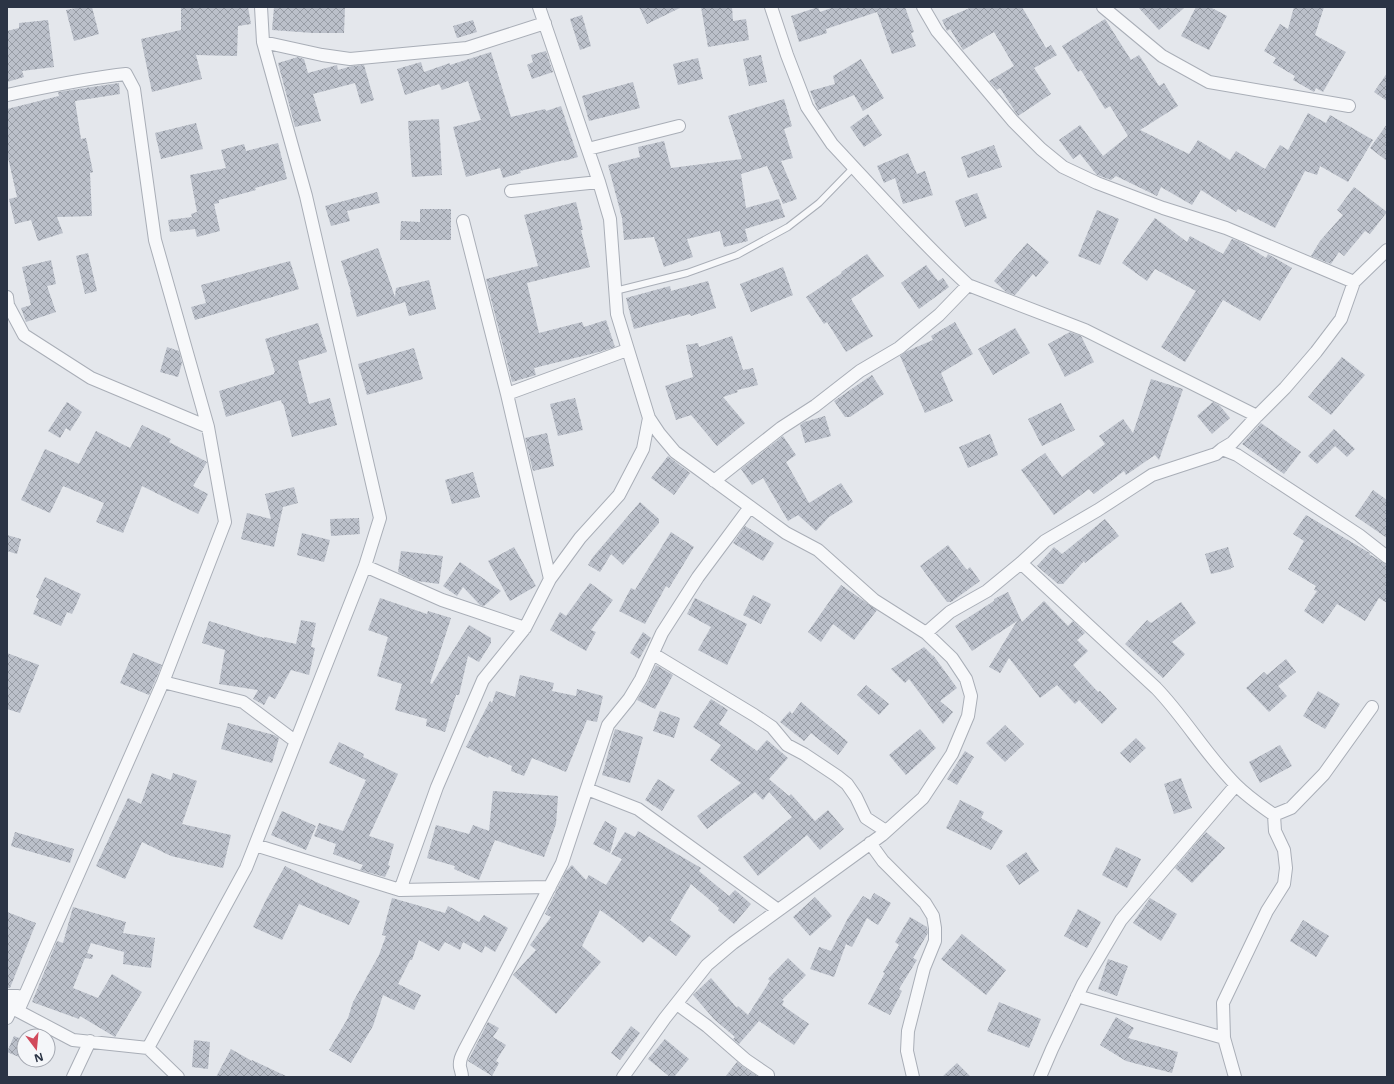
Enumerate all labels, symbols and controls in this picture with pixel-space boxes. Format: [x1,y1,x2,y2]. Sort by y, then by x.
north arrow [16,1028,56,1068]
text: N [33,1050,45,1067]

